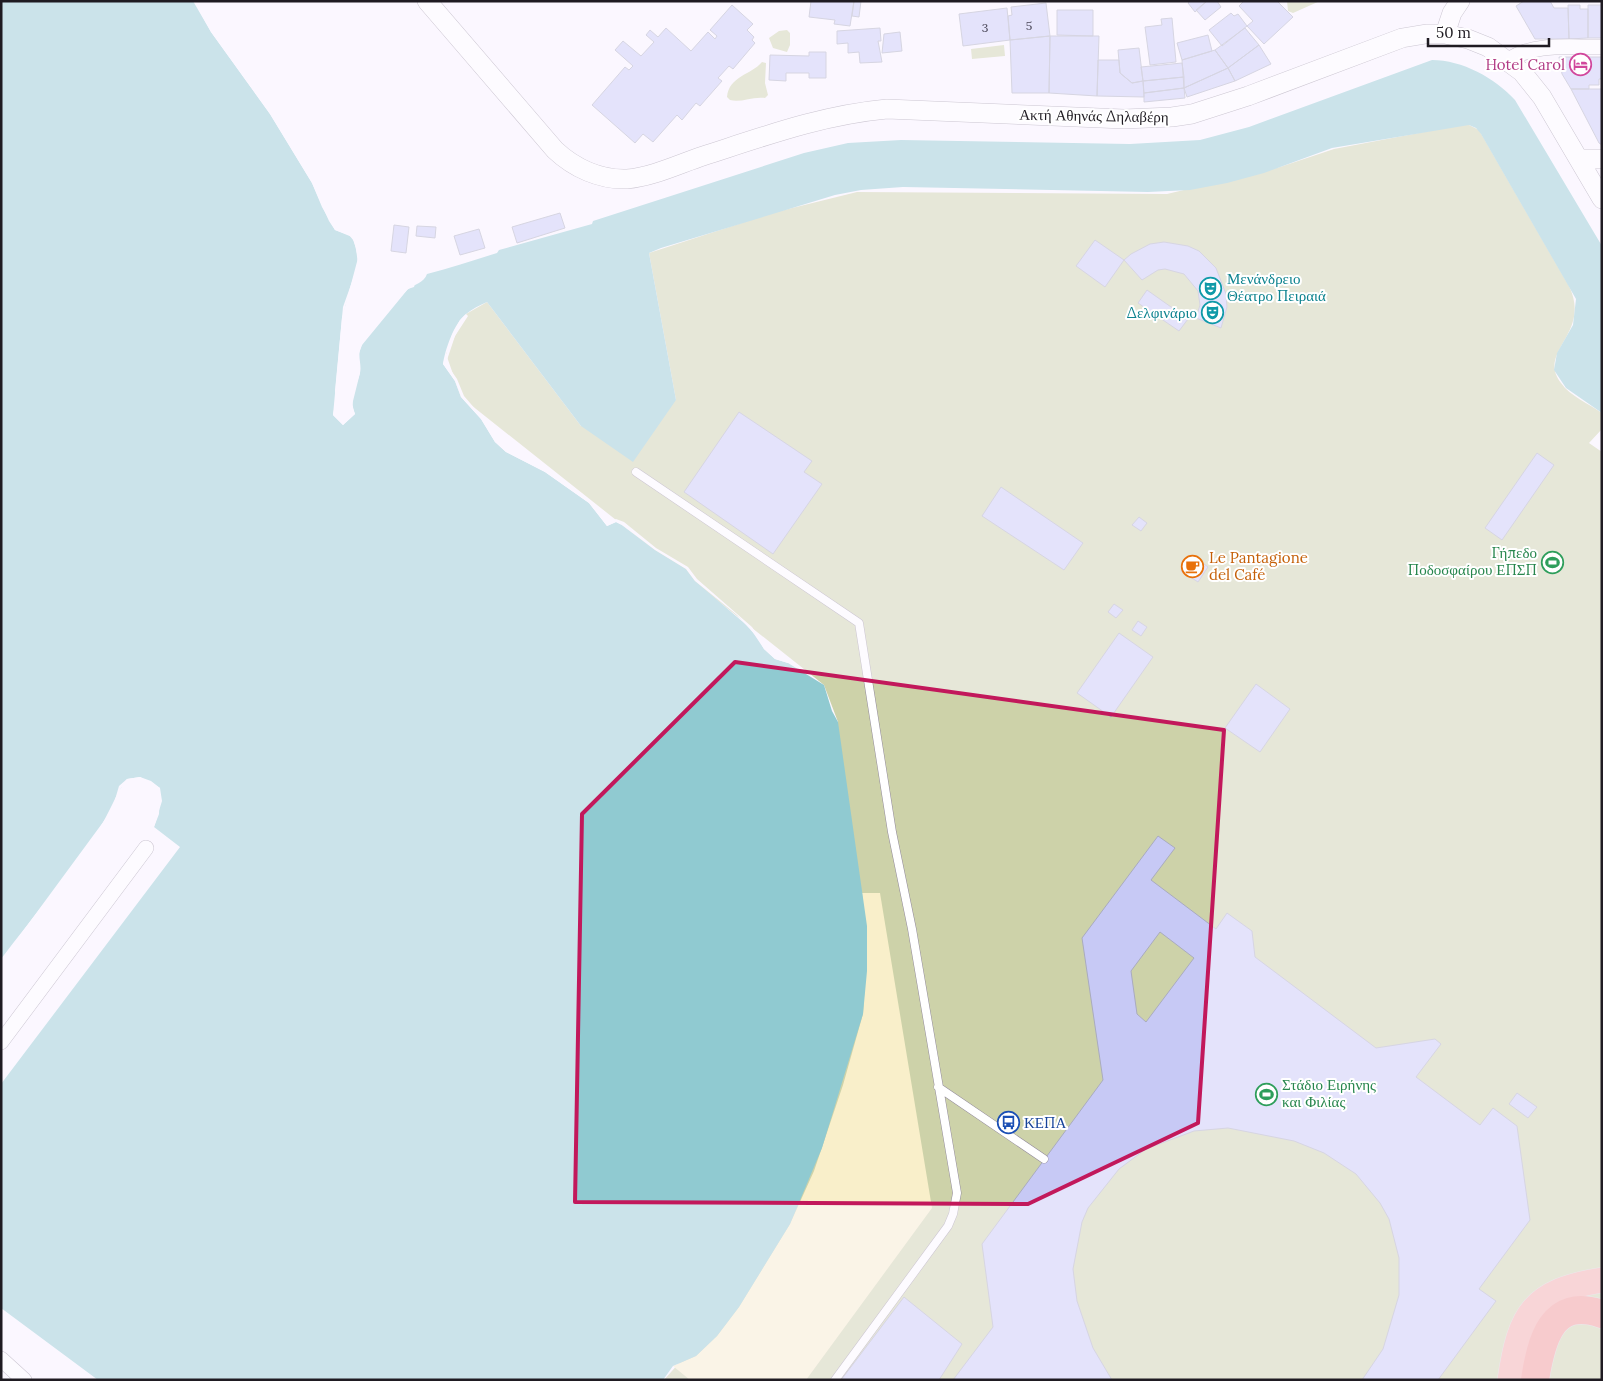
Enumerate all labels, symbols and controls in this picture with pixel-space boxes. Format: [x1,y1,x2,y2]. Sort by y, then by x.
scale bar [1428,15,1549,47]
house number: 5 [1026,18,1032,33]
house number: 3 [982,20,989,35]
text: 50 m [1436,23,1471,42]
hotel icon: Hotel Carol [1569,53,1593,77]
place label: Hotel Carol [1485,55,1565,74]
street label: Ακτή Αθηνάς Δηλαβέρη [1019,105,1169,126]
place label: Μενάνδρειο Θέατρο Πειραιά [1227,269,1326,305]
theatre icon: Μενάνδρειο Θέατρο Πειραιά [1199,276,1223,300]
theatre icon: Δελφινάριο [1201,301,1225,325]
place label: Δελφινάριο [1127,303,1197,322]
place label: Γήπεδο Ποδοσφαίρου ΕΠΣΠ [1408,543,1537,579]
place label: Le Pantagione del Café [1209,548,1308,584]
sports icon: Γήπεδο Ποδοσφαίρου ΕΠΣΠ [1541,550,1565,574]
cafe icon: Le Pantagione del Café [1181,555,1205,579]
place label: Στάδιο Ειρήνης και Φιλίας [1282,1075,1376,1111]
sports icon: Στάδιο Ειρήνης και Φιλίας [1254,1082,1278,1106]
bus stop icon: ΚΕΠΑ [996,1111,1020,1135]
place label: ΚΕΠΑ [1024,1113,1066,1132]

